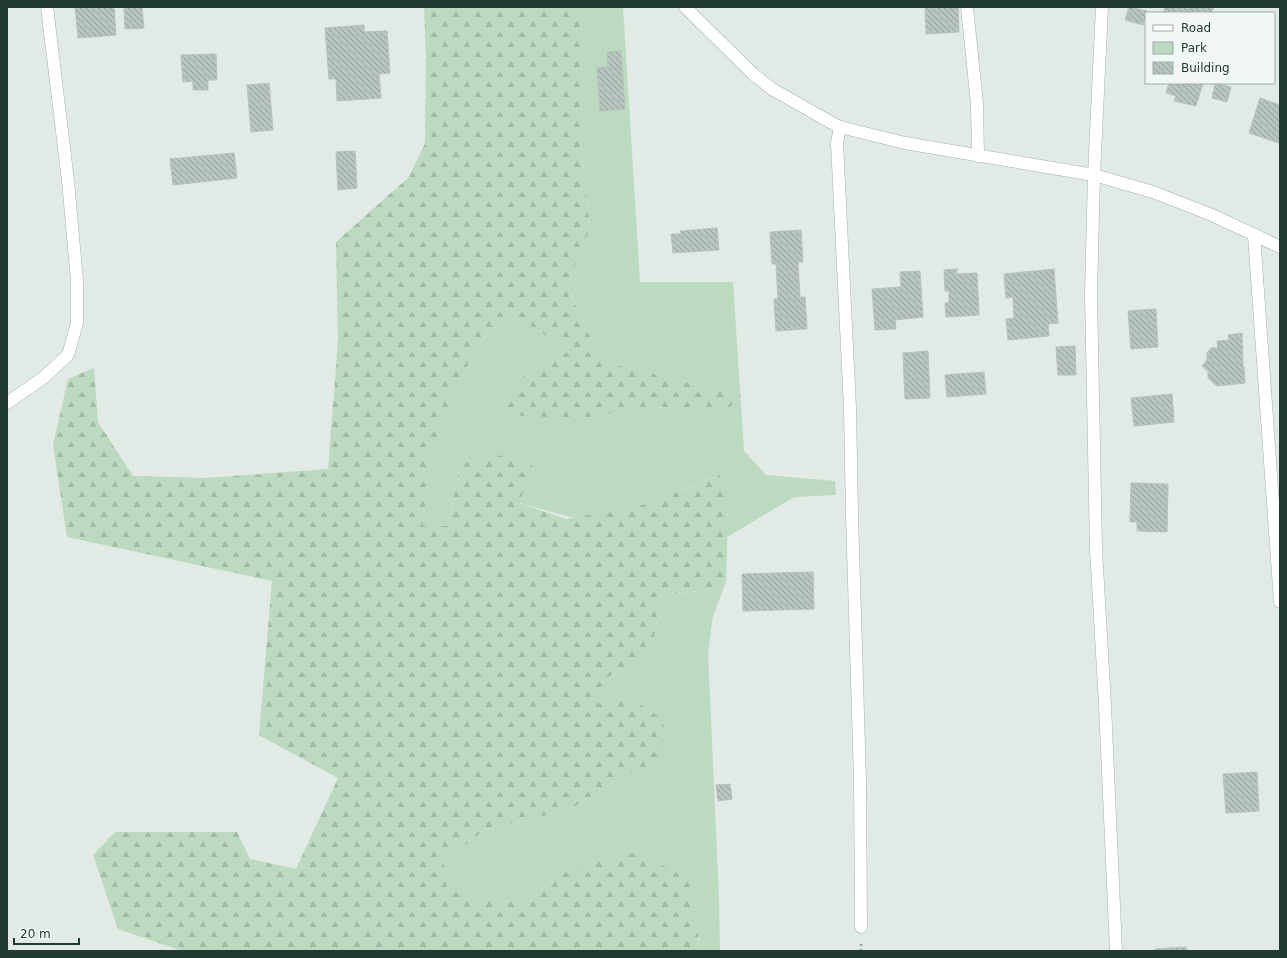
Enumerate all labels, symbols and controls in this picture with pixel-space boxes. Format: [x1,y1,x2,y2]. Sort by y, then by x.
legend [1145,12,1275,84]
text: Road [1181,21,1211,35]
text: Park [1181,41,1207,55]
text: Building [1181,61,1230,75]
scale bar [14,920,79,946]
text: 20 m [20,927,51,941]

